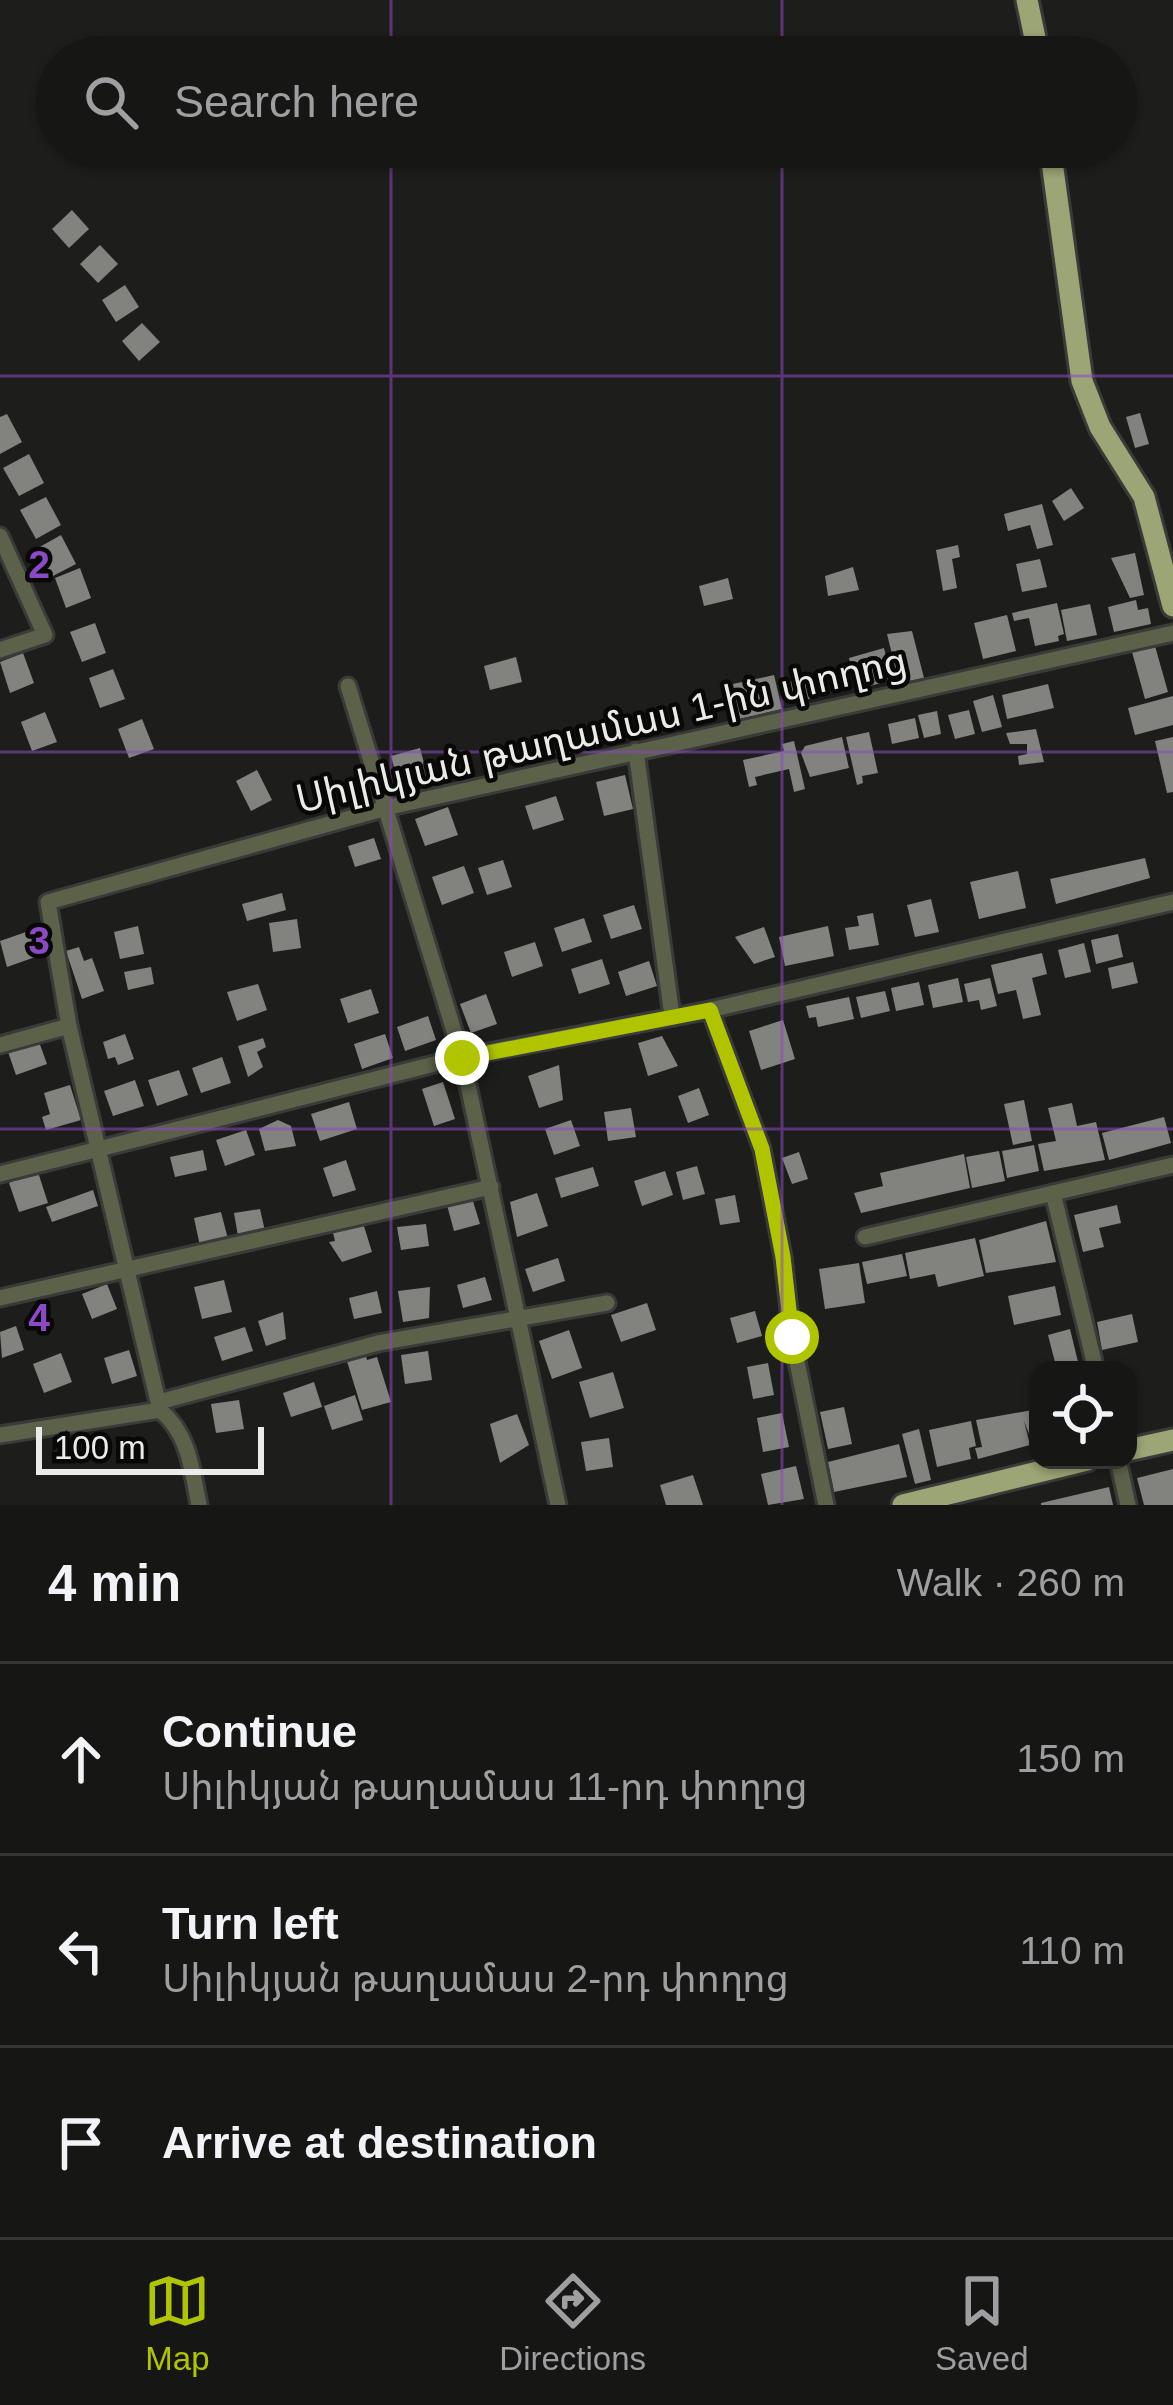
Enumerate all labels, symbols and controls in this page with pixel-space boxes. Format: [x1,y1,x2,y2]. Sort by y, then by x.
search box [36,36,1137,168]
icon: search [78,69,144,135]
text: Search here [174,76,419,127]
text: 2 [28,543,50,586]
street label: Սիլիկյան թաղամաս 1-ին փողոց [292,638,911,822]
text: 3 [28,919,50,962]
route end [435,1031,489,1085]
text: 4 [28,1296,50,1339]
route start [765,1310,819,1364]
map controls [1029,1361,1137,1469]
button: locate [1029,1361,1137,1469]
scale bar [36,1421,264,1474]
text: 100 m [54,1429,146,1466]
text: 4 min [48,1555,181,1612]
text: Walk · 260 m [897,1561,1125,1604]
text: Continue [162,1706,357,1757]
icon: ahead [48,1726,114,1792]
text: 150 m [1017,1737,1125,1780]
text: Սիլիկյան թաղամաս 11-րդ փողոց [162,1765,808,1808]
text: Turn left [162,1898,339,1949]
icon: left [48,1918,114,1984]
text: 110 m [1020,1929,1125,1972]
text: Սիլիկյան թաղամաս 2-րդ փողոց [162,1957,789,2000]
icon: arrive [48,2110,114,2176]
text: Arrive at destination [162,2117,597,2168]
tab: Map [144,2268,210,2378]
tab: Directions [499,2268,646,2378]
tab: Saved [935,2268,1029,2378]

